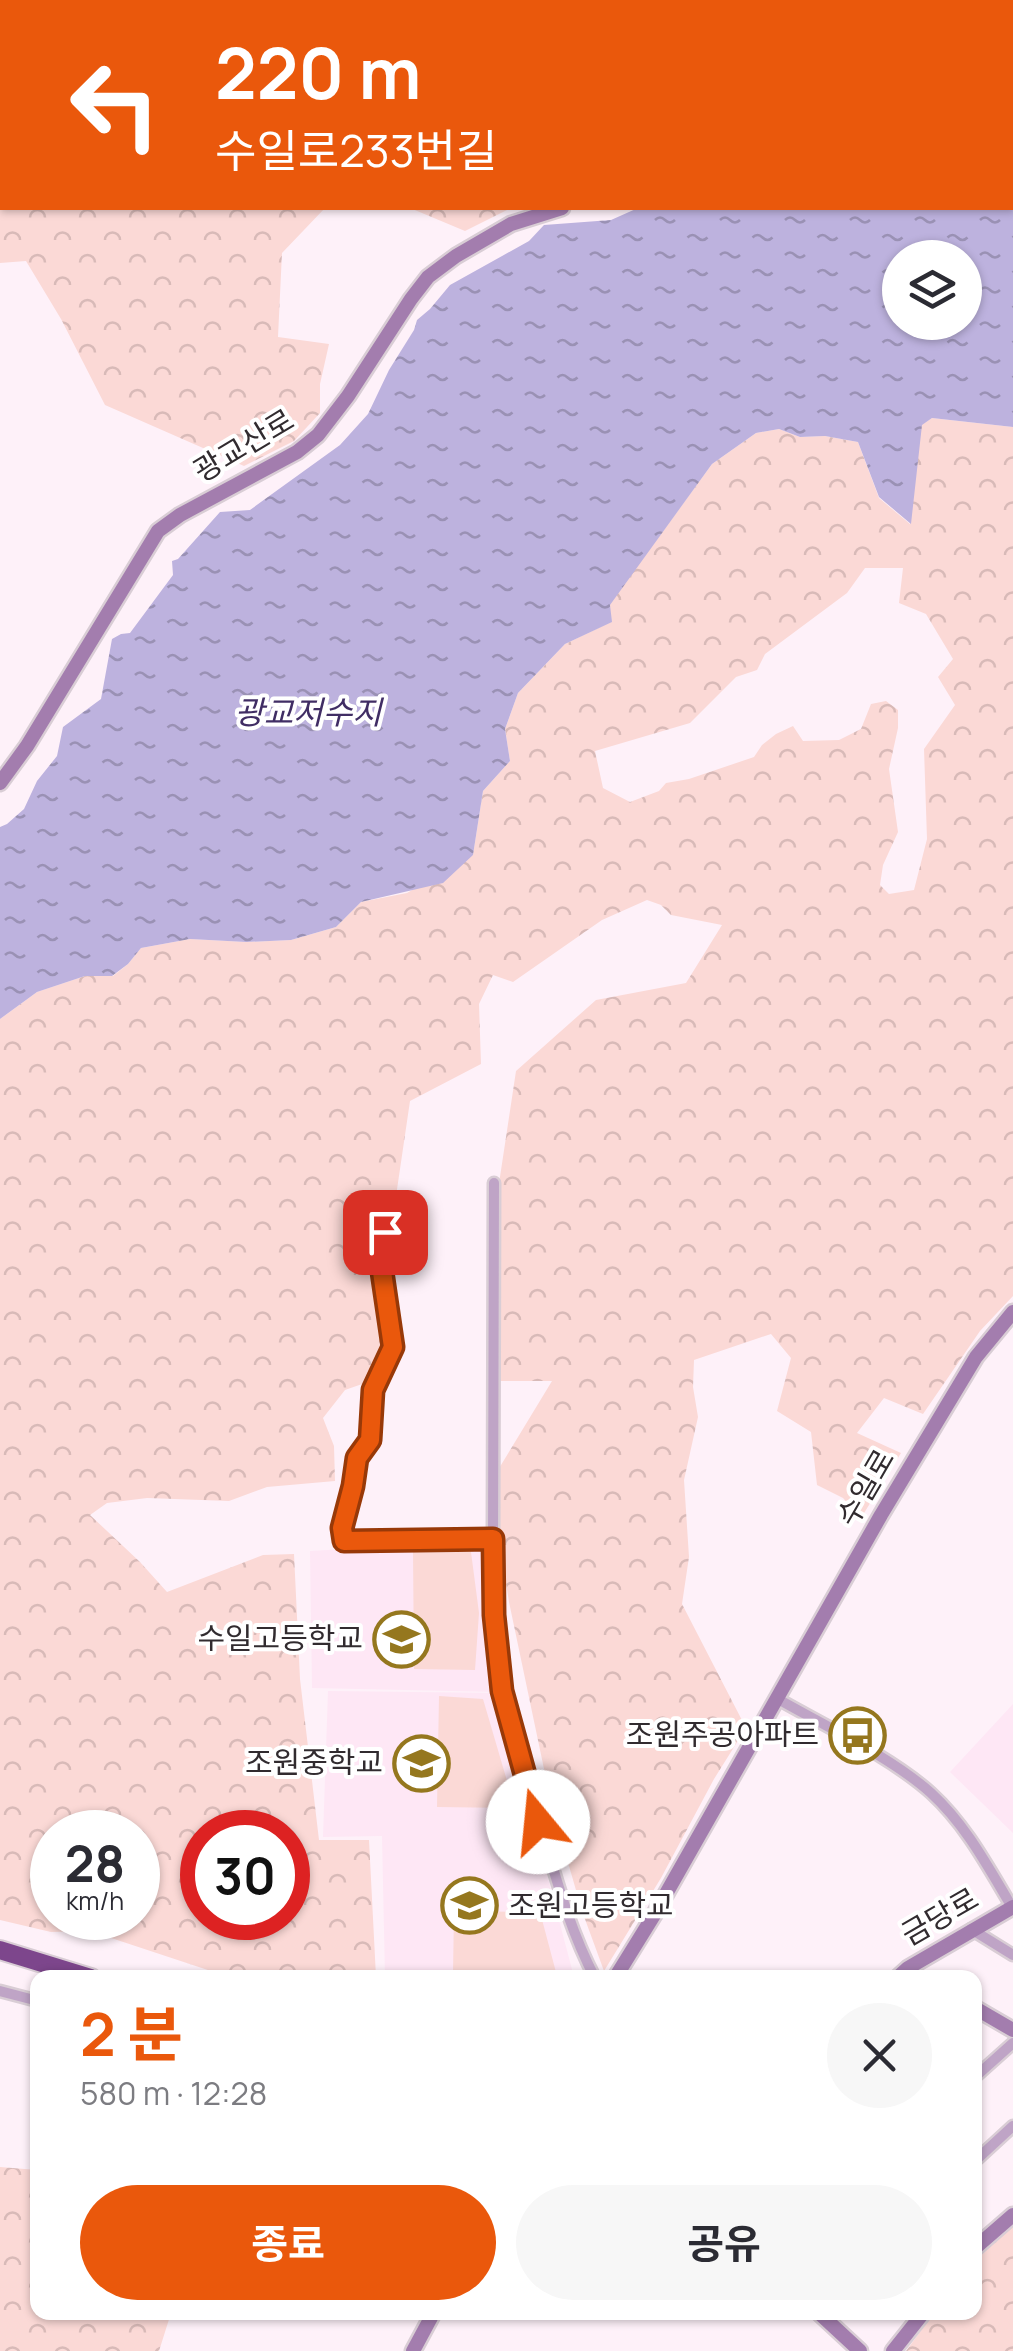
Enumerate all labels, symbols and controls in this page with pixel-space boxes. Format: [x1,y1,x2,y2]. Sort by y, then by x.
text: 220 m [215,24,421,120]
icon: left [50,40,180,170]
text: 수일로233번길 [215,119,497,181]
map controls [882,240,982,340]
button: layers [882,240,982,340]
street label: 광교산로 [185,399,301,491]
water label: 광교저수지 [234,690,384,734]
pin [343,1190,428,1275]
icon: arrive [358,1205,413,1260]
street label: 수일로 [826,1441,903,1533]
school or university icon: 수일고등학교 [372,1609,432,1669]
place label: 수일고등학교 [197,1617,363,1658]
bus stop icon: 조원주공아파트 [828,1705,888,1765]
place label: 조원주공아파트 [626,1713,819,1754]
school or university icon: 조원중학교 [392,1733,452,1793]
place label: 조원중학교 [245,1741,383,1782]
position arrow [486,1770,590,1874]
speed limit sign: 30 [180,1810,310,1940]
text: 28 [65,1829,125,1897]
school or university icon: 조원고등학교 [439,1876,499,1936]
street label: 금당로 [893,1877,985,1954]
text: km/h [66,1883,124,1918]
place label: 조원고등학교 [508,1884,674,1925]
text: 2 분 [80,1992,183,2074]
button: close [827,2003,932,2108]
text: 580 m · 12:28 [80,2071,267,2115]
button: 종료 [80,2185,496,2300]
button: 공유 [516,2185,932,2300]

